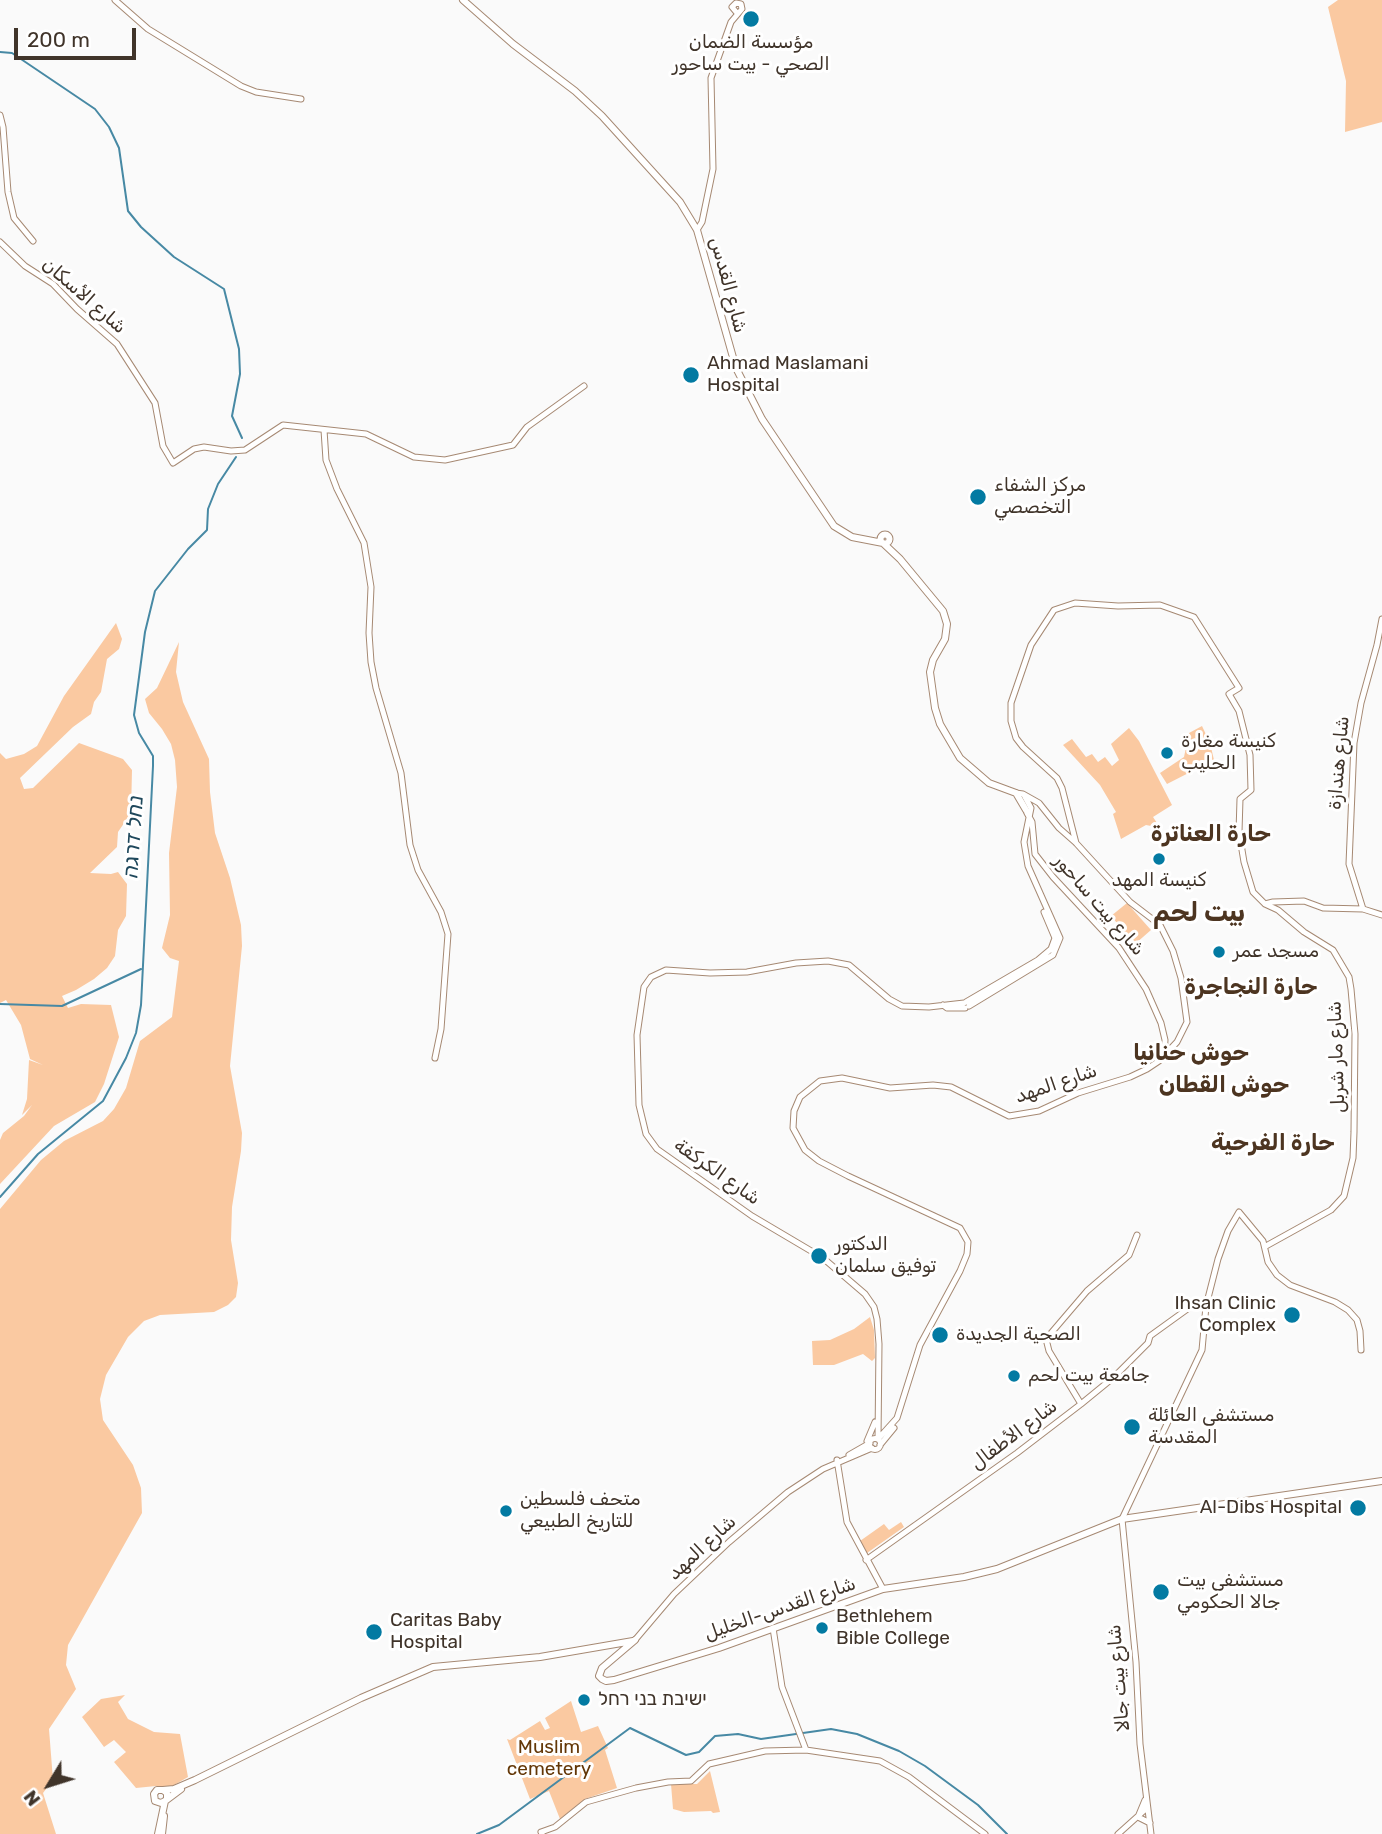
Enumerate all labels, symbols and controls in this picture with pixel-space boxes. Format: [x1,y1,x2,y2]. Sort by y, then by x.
marker: مؤسسة الضمان الصحي - بيت ساحور [741,9,761,29]
scale bar [18,14,140,58]
text: 200 m [27,27,90,52]
place label: مؤسسة الضمان الصحي - بيت ساحور [672,32,830,76]
street label: شارع القدس [704,235,752,335]
street label: شارع الأسكان [37,253,131,339]
place label: Ahmad Maslamani Hospital [707,353,868,397]
marker: Ahmad Maslamani Hospital [681,365,701,385]
place label: مركز الشفاء التخصصي [994,475,1086,519]
marker: مركز الشفاء التخصصي [968,487,988,507]
street label: شارع هندازة [1324,715,1354,811]
place label: كنيسة مغارة الحليب [1181,731,1276,775]
marker: كنيسة مغارة الحليب [1159,745,1175,761]
water label: נחל דרגה [119,795,149,879]
district label: حارة العناترة [1151,820,1271,848]
street label: شارع بيت ساحور [1049,850,1149,960]
marker: كنيسة المهد [1151,851,1167,867]
place label: كنيسة المهد [1112,870,1206,892]
district label: بيت لحم [1153,897,1245,929]
place label: مسجد عمر [1233,941,1319,963]
marker: مسجد عمر [1211,944,1227,960]
district label: حارة النجاجرة [1184,973,1318,1001]
street label: شارع مار شربل [1324,1001,1350,1113]
district label: حوش حنانيا [1133,1039,1249,1067]
street label: شارع المهد [1012,1059,1100,1109]
district label: حوش القطان [1159,1071,1289,1099]
district label: حارة الفرحية [1211,1129,1335,1157]
street label: شارع الكركفة [669,1134,765,1210]
place label: الدكتور توفيق سلمان [835,1234,936,1278]
marker: الدكتور توفيق سلمان [809,1246,829,1266]
place label: Ihsan Clinic Complex [1174,1293,1276,1337]
marker: Ihsan Clinic Complex [1282,1305,1302,1325]
place label: الصحية الجديدة [956,1324,1081,1346]
marker: الصحية الجديدة [930,1325,950,1345]
place label: جامعة بيت لحم [1028,1365,1149,1387]
marker: جامعة بيت لحم [1006,1368,1022,1384]
street label: شارع الأطفال [966,1395,1062,1475]
place label: مستشفى العائلة المقدسة [1148,1405,1274,1449]
marker: مستشفى العائلة المقدسة [1122,1417,1142,1437]
place label: متحف فلسطين للتاريخ الطبيعي [520,1489,640,1533]
place label: Al-Dibs Hospital [1200,1497,1342,1519]
marker: Al-Dibs Hospital [1348,1498,1368,1518]
marker: متحف فلسطين للتاريخ الطبيعي [498,1503,514,1519]
street label: شارع المهد [663,1511,741,1585]
place label: مستشفى بيت جالا الحكومي [1177,1570,1283,1614]
street label: شارع القدس-الخليل [701,1572,859,1646]
marker: مستشفى بيت جالا الحكومي [1151,1582,1171,1602]
place label: Bethlehem Bible College [836,1606,950,1650]
place label: Caritas Baby Hospital [390,1610,502,1654]
marker: Bethlehem Bible College [814,1620,830,1636]
marker: Caritas Baby Hospital [364,1622,384,1642]
street label: شارع بيت جالا [1103,1624,1135,1732]
place label: ישיבת בני רחל [598,1689,707,1711]
marker: ישיבת בני רחל [576,1692,592,1708]
park label: Muslim cemetery [507,1737,591,1781]
north arrow [14,1750,84,1820]
text: N [19,1786,45,1811]

